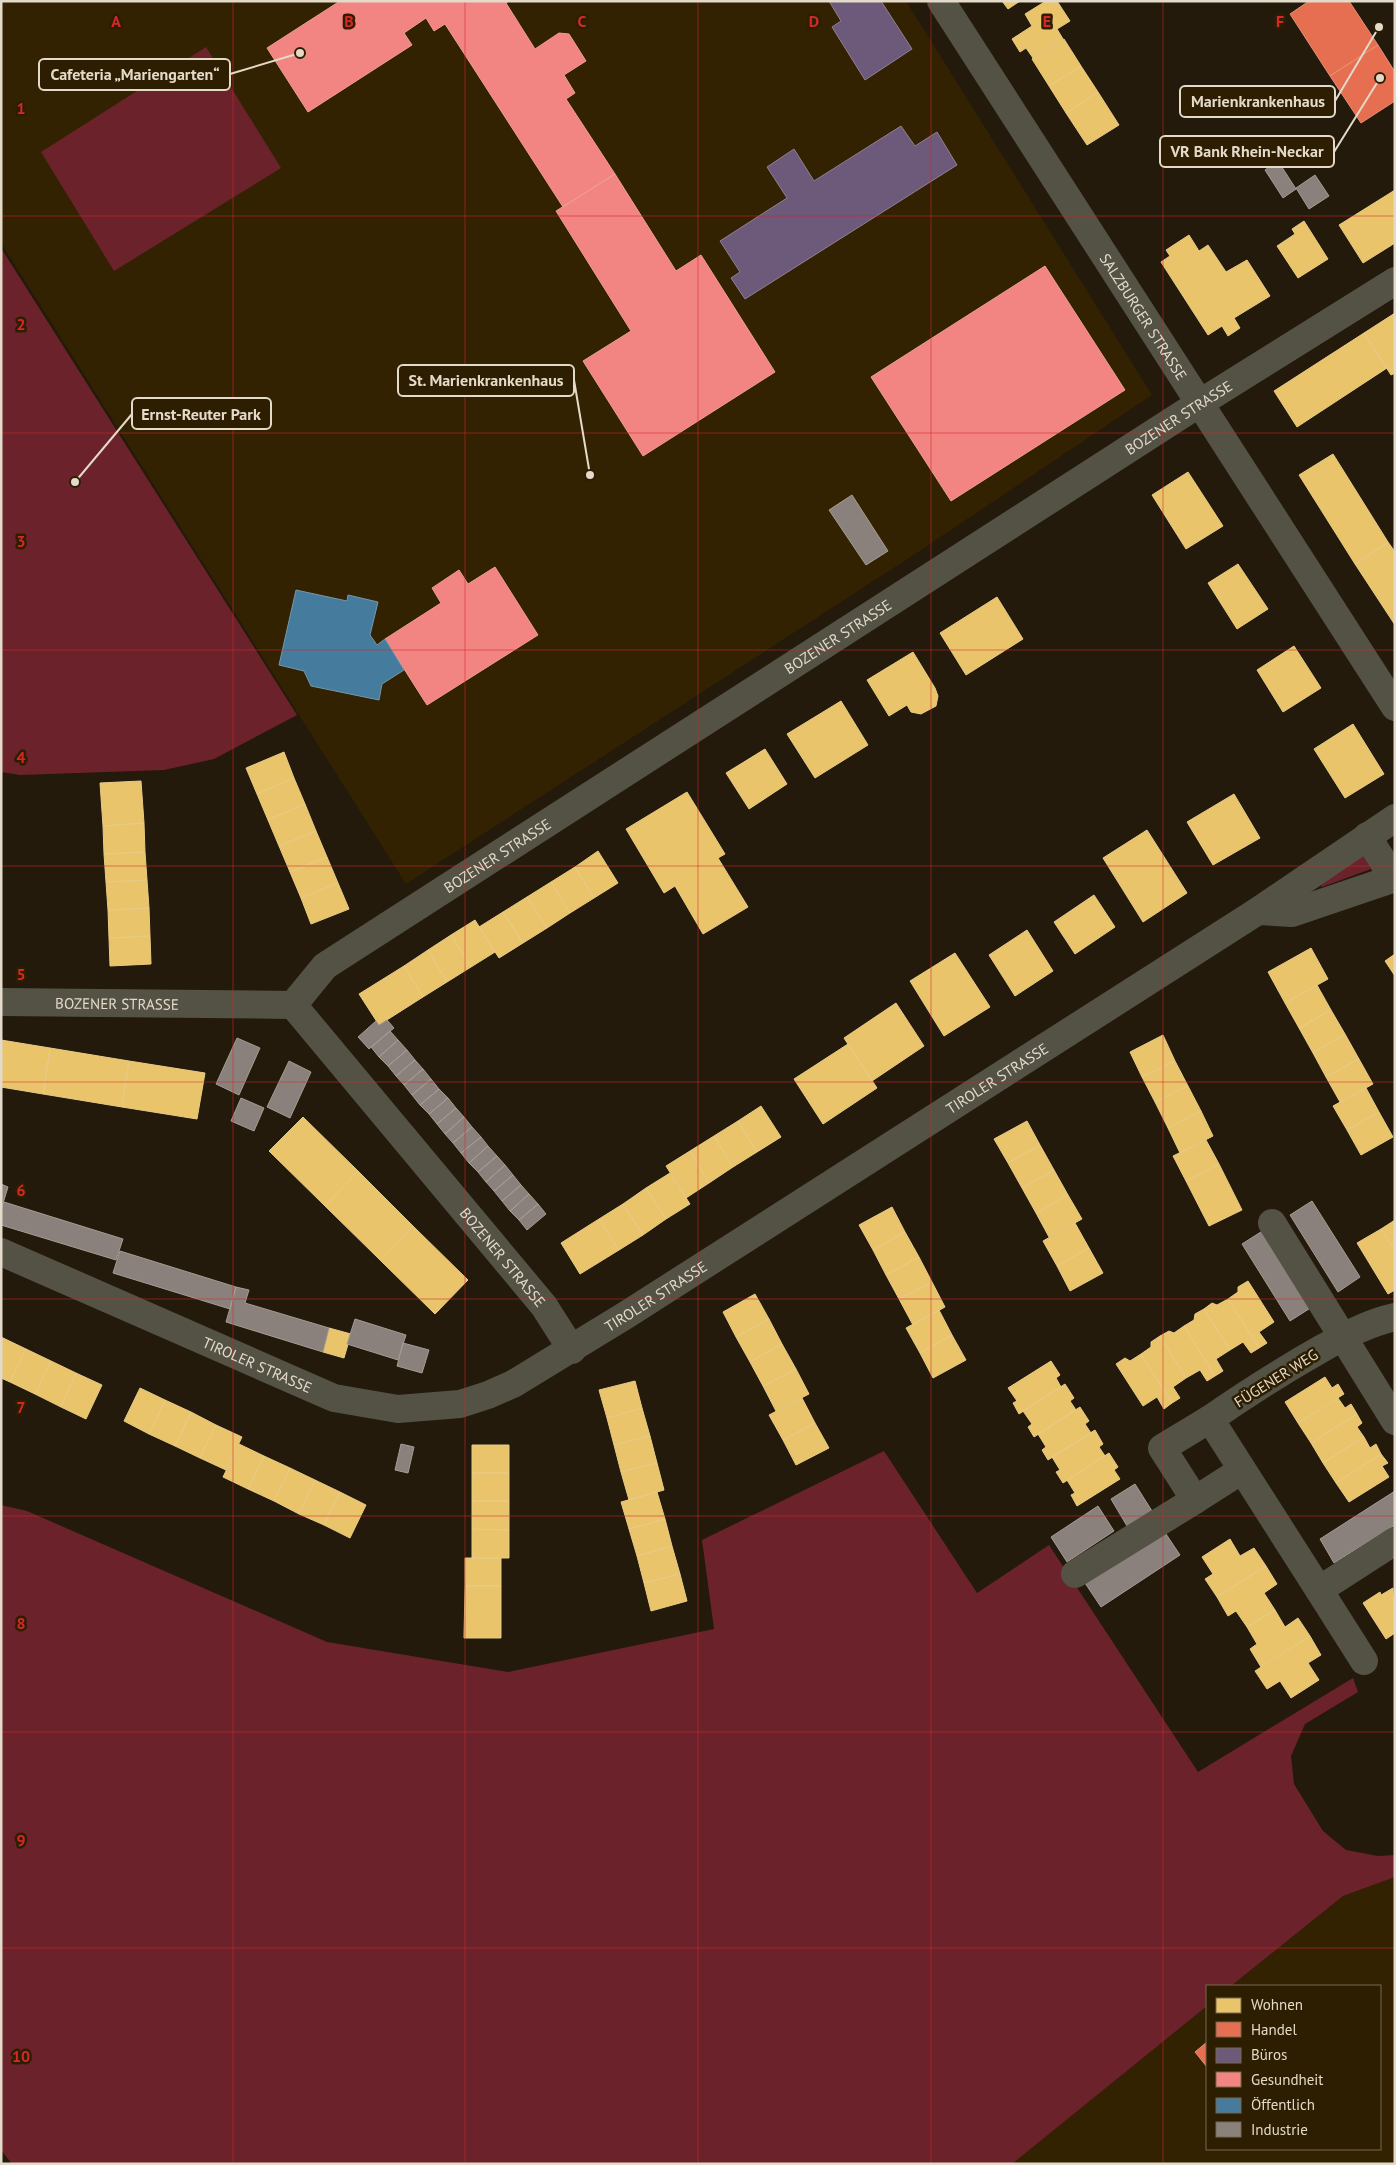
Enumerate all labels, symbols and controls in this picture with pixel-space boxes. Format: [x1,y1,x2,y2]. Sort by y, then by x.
text: A [111,11,121,31]
text: B [344,11,354,31]
text: C [578,11,587,31]
text: D [809,11,819,31]
text: E [1043,11,1051,31]
text: F [1276,11,1284,31]
callout: Cafeteria „Mariengarten“ [39,59,230,90]
text: Cafeteria „Mariengarten“ [50,64,220,84]
callout: Marienkrankenhaus [1180,86,1335,117]
text: Marienkrankenhaus [1191,91,1325,111]
text: 1 [16,98,26,118]
callout: VR Bank Rhein-Neckar [1160,136,1334,167]
text: VR Bank Rhein-Neckar [1169,141,1324,161]
street label: SALZBURGER STRASSE [1096,250,1192,383]
text: 2 [16,314,26,334]
callout: St. Marienkrankenhaus [398,365,574,396]
text: St. Marienkrankenhaus [408,370,564,390]
street label: BOZENER STRASSE [1121,376,1235,458]
callout: Ernst-Reuter Park [132,398,271,429]
text: Ernst-Reuter Park [141,404,261,424]
text: 3 [16,531,26,551]
street label: BOZENER STRASSE [780,595,895,678]
text: 4 [16,747,26,767]
street label: BOZENER STRASSE [440,814,554,897]
text: 5 [16,964,26,984]
street label: BOZENER STRASSE [55,993,179,1013]
street label: TIROLER STRASSE [942,1038,1052,1118]
text: 6 [16,1180,26,1200]
street label: BOZENER STRASSE [456,1203,550,1310]
street label: TIROLER STRASSE [601,1256,710,1335]
street label: TIROLER STRASSE [200,1332,315,1397]
street label: FÜGENER WEG [1231,1345,1321,1411]
text: 7 [16,1397,26,1417]
text: 8 [16,1613,26,1633]
text: 9 [16,1830,26,1850]
legend [1206,1985,1381,2150]
text: Wohnen [1251,1995,1303,2014]
text: Handel [1251,2020,1297,2039]
text: Büros [1251,2045,1287,2064]
text: 10 [12,2046,30,2066]
text: Gesundheit [1251,2070,1323,2089]
text: Öffentlich [1251,2095,1315,2114]
text: Industrie [1251,2120,1308,2139]

